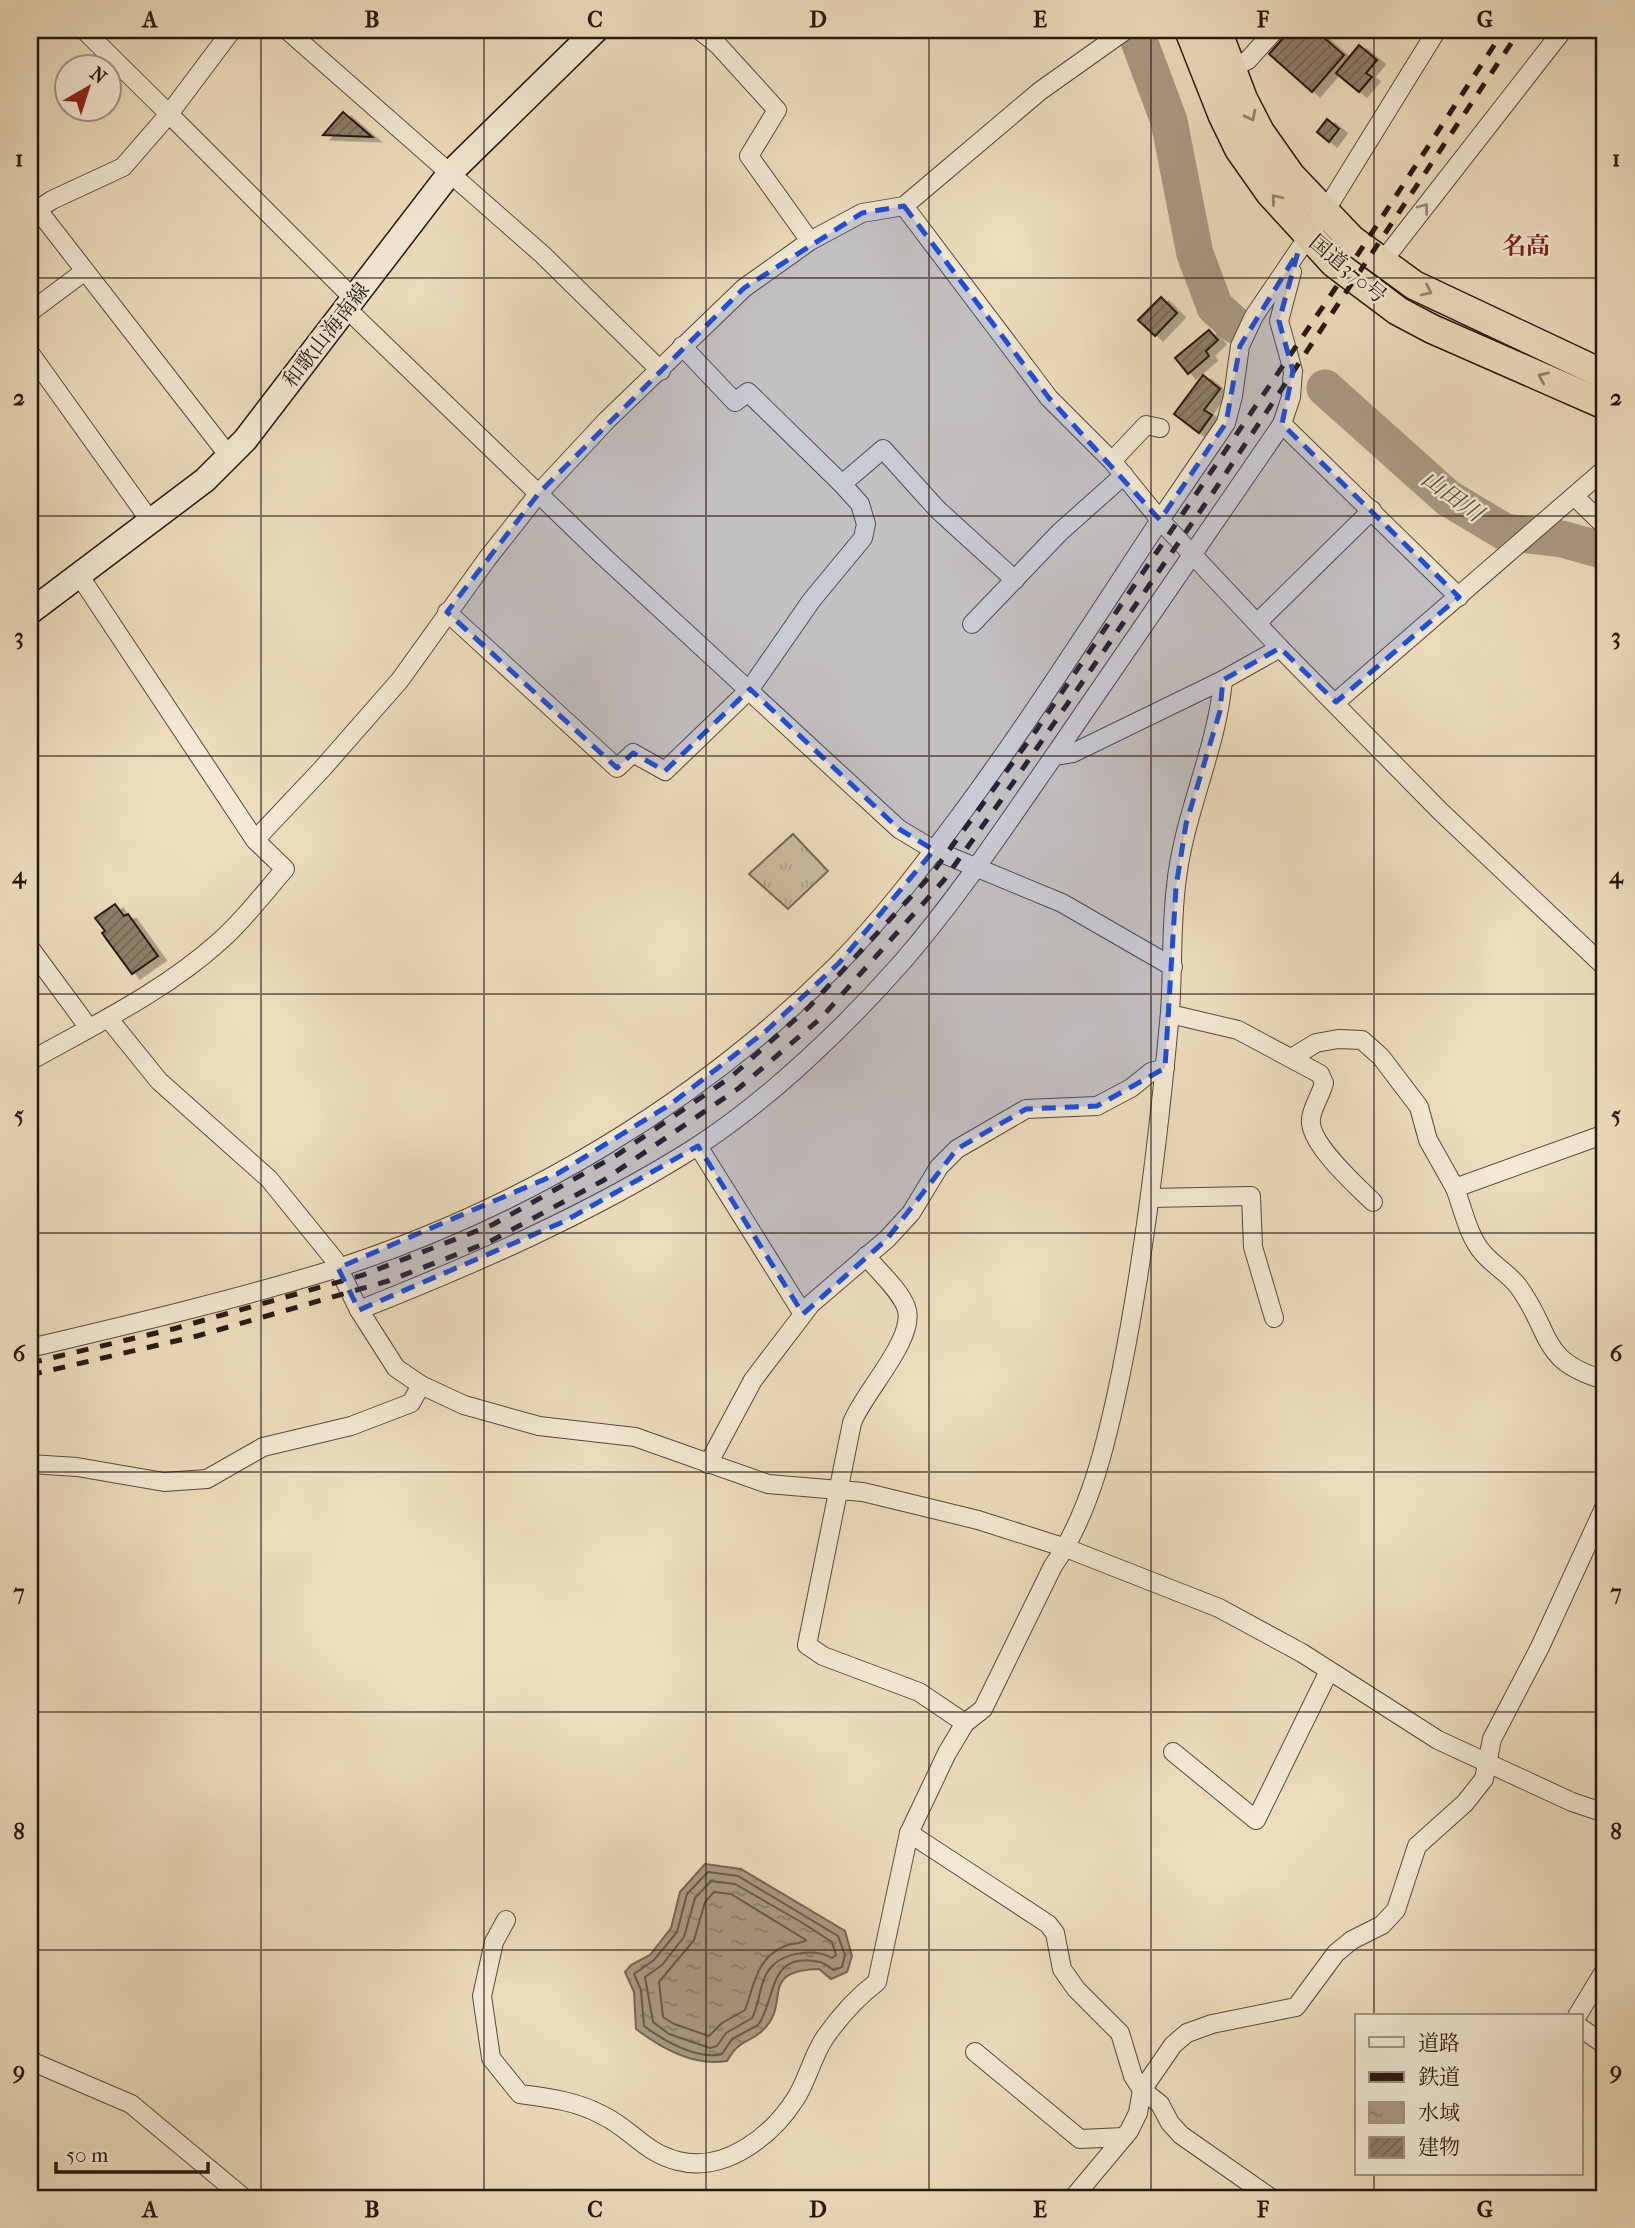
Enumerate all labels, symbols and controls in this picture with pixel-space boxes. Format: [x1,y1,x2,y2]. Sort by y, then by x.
text: A [141,6,159,33]
text: B [365,6,380,33]
text: C [587,6,603,33]
text: D [809,6,827,33]
text: E [1033,6,1047,33]
text: F [1256,6,1270,33]
text: G [1477,6,1493,33]
north arrow [52,52,122,122]
text: N [86,62,111,89]
one-way arrow [1243,109,1257,121]
text: 1 [15,145,23,172]
text: 1 [1612,145,1620,172]
one-way arrow [1272,195,1284,208]
one-way arrow [1416,203,1429,215]
street label: 国道370号 [1305,230,1391,308]
district label: 名高 [1502,232,1550,260]
street label: 和歌山海南線 [278,278,374,392]
one-way arrow [1420,283,1432,297]
one-way arrow [1538,371,1550,385]
text: 2 [13,384,25,411]
text: 2 [1610,384,1622,411]
water label: 山田川 [1416,465,1490,529]
text: 3 [14,623,24,650]
text: 3 [1611,623,1621,650]
text: 4 [11,862,27,889]
text: 4 [1608,862,1624,889]
text: 5 [14,1101,24,1128]
text: 5 [1611,1101,1621,1128]
text: 6 [13,1340,26,1367]
text: 6 [1610,1340,1623,1367]
text: 7 [12,1579,25,1606]
text: 7 [1609,1579,1622,1606]
text: 8 [13,1818,25,1845]
text: 8 [1610,1818,1622,1845]
legend [1355,2014,1582,2176]
text: 道路 [1418,2031,1460,2055]
text: 9 [12,2057,25,2084]
text: 9 [1609,2057,1622,2084]
text: 鉄道 [1418,2065,1460,2089]
text: 水域 [1418,2101,1460,2125]
scale bar [56,2130,208,2174]
text: 建物 [1418,2135,1460,2159]
text: 50 m [66,2143,109,2167]
text: A [141,2196,159,2223]
text: B [365,2196,380,2223]
text: C [587,2196,603,2223]
text: D [809,2196,827,2223]
text: E [1033,2196,1047,2223]
text: F [1256,2196,1270,2223]
text: G [1477,2196,1493,2223]

